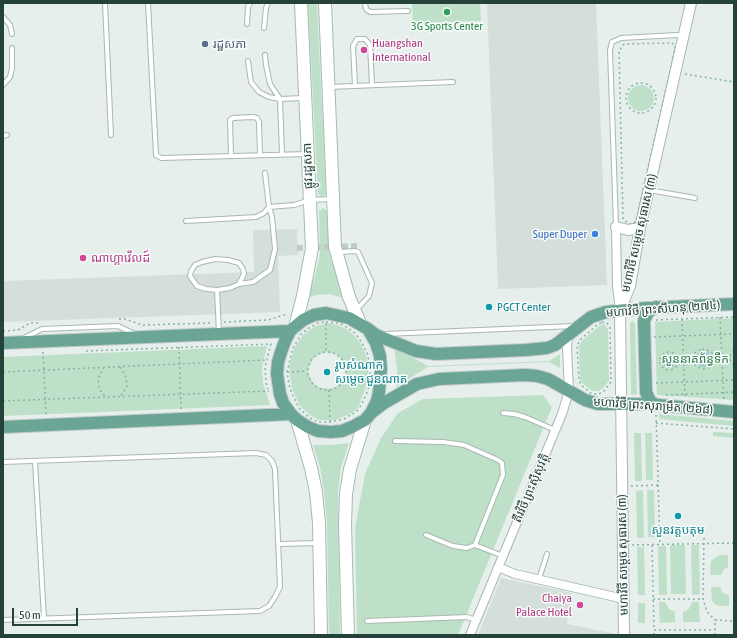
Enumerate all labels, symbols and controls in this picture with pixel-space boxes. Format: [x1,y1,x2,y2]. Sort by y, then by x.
marker: 3G Sports Center [442,7,452,17]
place label: 3G Sports Center [411,19,483,33]
place label: Huangshan International [372,36,431,64]
place label: រដ្ឋសភា [213,37,246,51]
marker: រដ្ឋសភា [200,39,210,49]
marker: Huangshan International [359,45,369,55]
street label: ផ្លូវ រដ្ឋសភា [300,143,316,189]
street label: មហាវិថី សម្តេច សុធារស (៣) [618,172,660,294]
place label: Super Duper [533,227,587,241]
marker: Super Duper [590,229,600,239]
place label: ណាហ្គាវើលដ៍ [91,251,150,265]
marker: ណាហ្គាវើលដ៍ [78,253,88,263]
street label: មហាវិថី ព្រះសីហនុ (២៧៤) [605,298,721,320]
place label: PGCT Center [497,300,551,314]
marker: PGCT Center [484,302,494,312]
park label: សួននាគព័ន្ធទឹក [661,352,729,366]
place label: រូបសំណាក សម្ដេច ជួនណាត [335,358,407,386]
marker: រូបសំណាក សម្ដេច ជួនណាត [322,367,332,377]
street label: មហាវិថី ព្រះសុរាម្រឹត (២៦៨) [593,395,713,417]
street label: តីរវិថី ព្រះស៊ីសុវត្តិ [510,451,552,525]
street label: មហាវិថី សម្តេច សុធារស (៣) [615,494,631,616]
marker: សួនវត្តបតុម [673,511,683,521]
place label: សួនវត្តបតុម [651,523,705,537]
place label: Chaiya Palace Hotel [516,591,572,619]
scale bar [14,600,80,626]
marker: Chaiya Palace Hotel [575,600,585,610]
text: 50 m [19,608,41,622]

